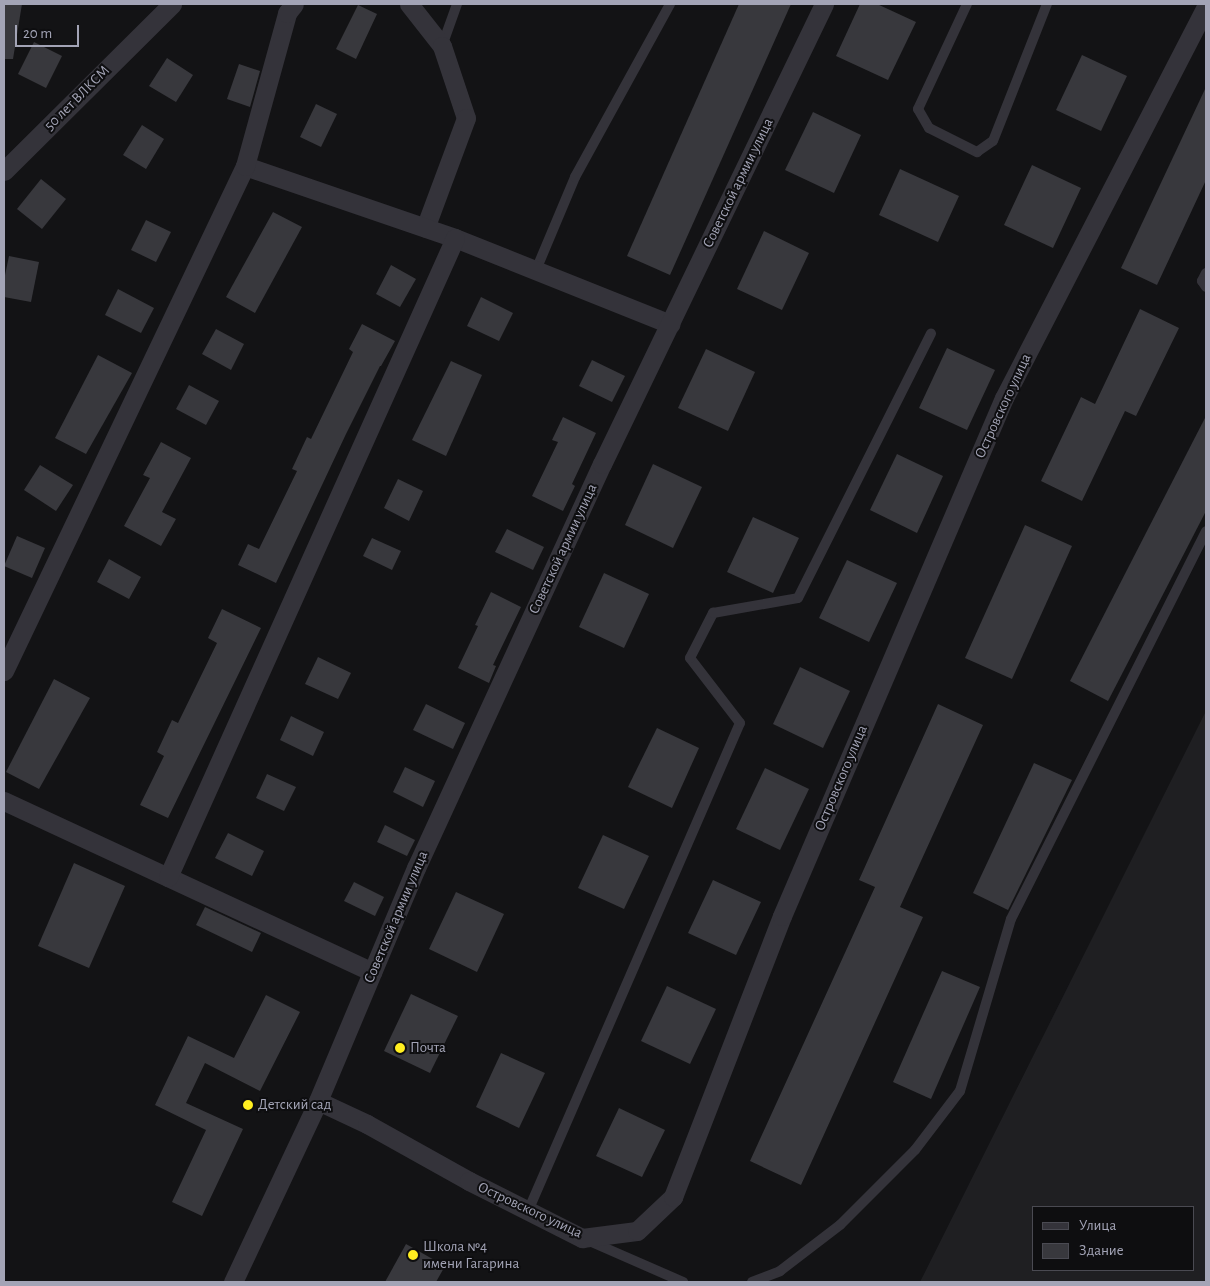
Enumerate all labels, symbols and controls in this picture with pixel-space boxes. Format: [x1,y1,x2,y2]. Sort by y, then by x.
scale bar [18,15,81,47]
text: 20 m [23,26,52,41]
street label: 50 лет ВЛКСМ [41,62,113,134]
street label: Советской армии улица [699,115,777,251]
street label: Островского улица [971,351,1035,461]
street label: Советской армии улица [525,481,601,617]
street label: Островского улица [811,722,871,834]
street label: Советской армии улица [360,848,432,986]
place label: Почта [410,1039,446,1057]
marker: Почта [394,1042,406,1054]
place label: Детский сад [258,1096,331,1114]
marker: Детский сад [242,1099,254,1111]
street label: Островского улица [475,1178,585,1242]
legend [1032,1206,1195,1271]
text: Улица [1079,1218,1116,1233]
place label: Школа №4 имени Гагарина [423,1237,519,1272]
text: Здание [1079,1243,1124,1258]
marker: Школа №4 имени Гагарина [407,1249,419,1261]

